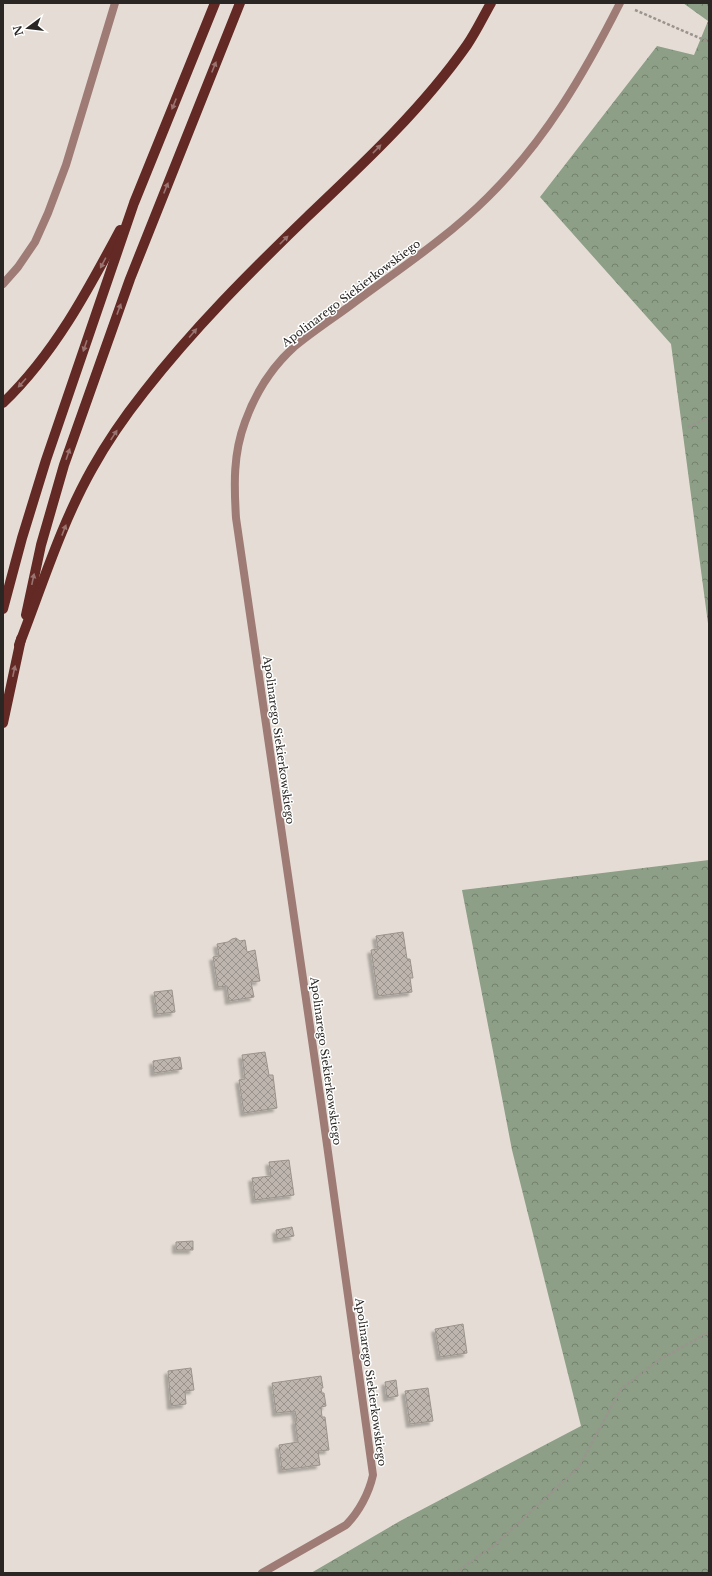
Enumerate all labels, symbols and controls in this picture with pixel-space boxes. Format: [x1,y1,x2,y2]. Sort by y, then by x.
north arrow [8,8,48,48]
text: N [10,23,26,37]
one-way arrow [212,61,218,73]
one-way arrow [171,99,177,111]
one-way arrow [372,144,382,154]
one-way arrow [164,182,170,194]
one-way arrow [279,235,289,245]
street label: Apolinarego Siekierkowskiego [278,236,423,350]
one-way arrow [99,257,106,268]
one-way arrow [117,303,123,315]
one-way arrow [189,328,198,338]
one-way arrow [82,341,88,353]
one-way arrow [18,378,27,388]
one-way arrow [110,429,117,441]
one-way arrow [65,448,71,460]
one-way arrow [61,524,67,536]
one-way arrow [31,573,37,586]
street label: Apolinarego Siekierkowskiego [260,654,298,825]
one-way arrow [11,665,17,677]
street label: Apolinarego Siekierkowskiego [307,975,345,1146]
street label: Apolinarego Siekierkowskiego [352,1296,390,1467]

